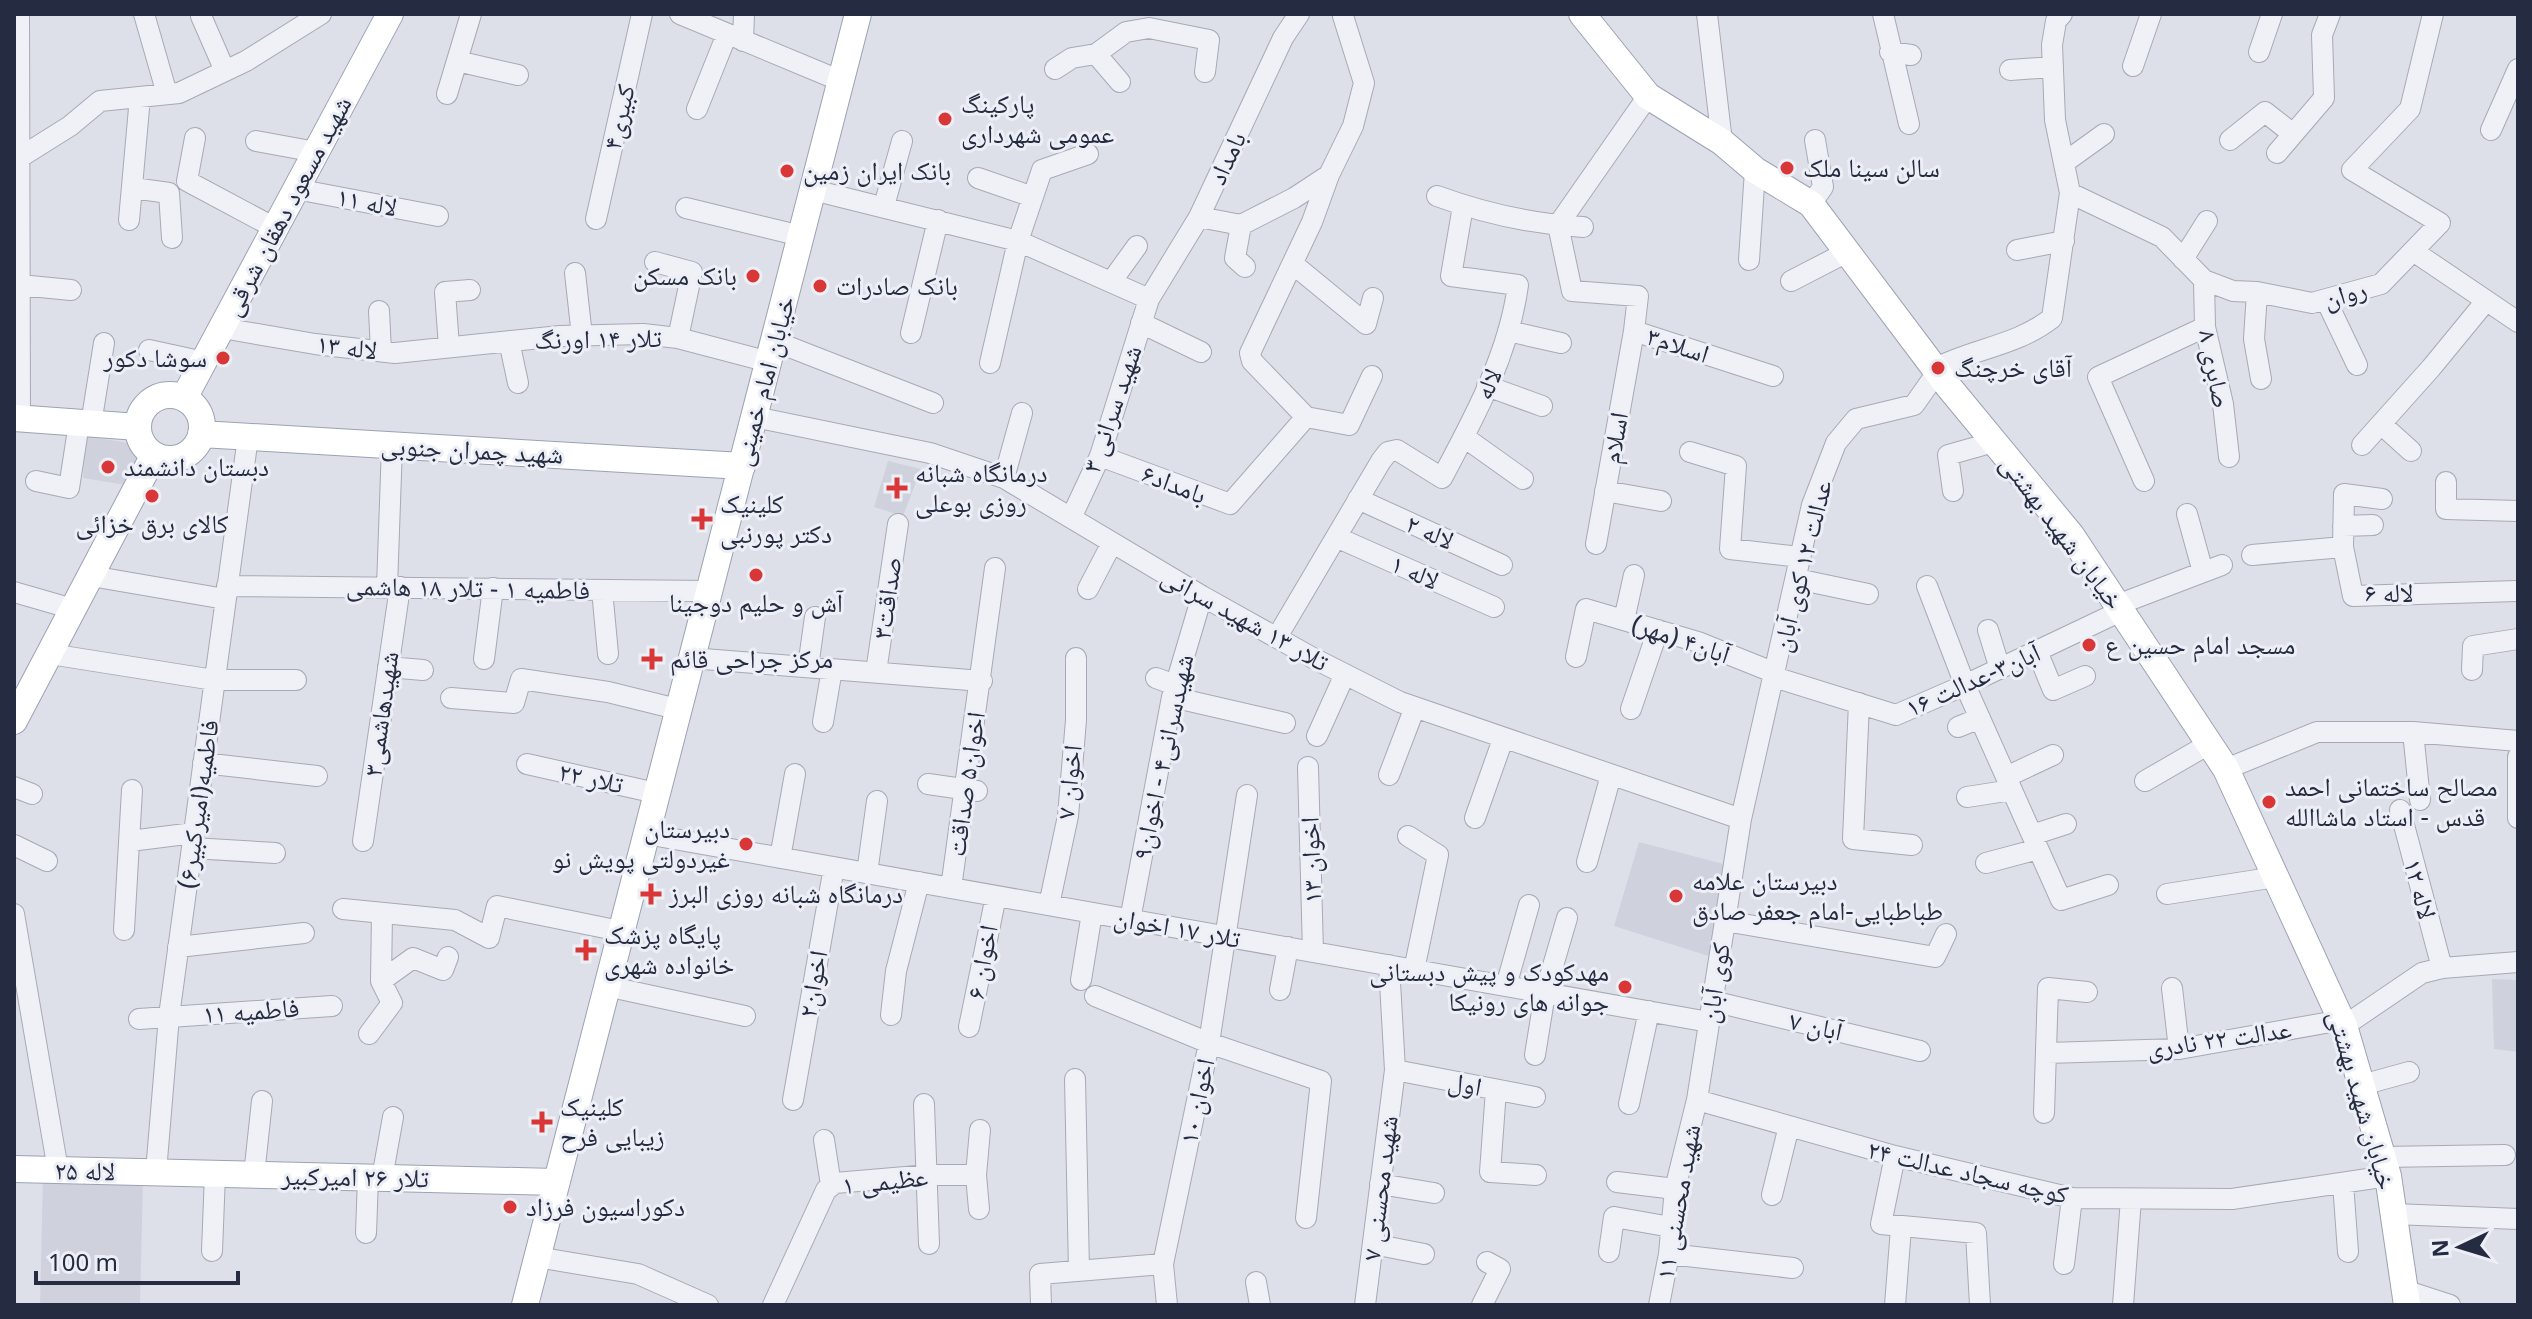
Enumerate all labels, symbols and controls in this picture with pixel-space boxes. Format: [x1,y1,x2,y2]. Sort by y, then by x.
street label: کبیری۴ [593,80,643,153]
place label: پارکینگ عمومی شهرداری [961,85,1114,151]
street label: شهید مسعود دهقان شرقی [213,89,359,322]
marker: پارکینگ عمومی شهرداری [936,110,954,128]
street label: بامداد [1198,125,1254,190]
place label: سالن سینا ملک [1803,149,1940,185]
place label: بانک ایران زمین [803,152,951,188]
marker: سالن سینا ملک [1778,159,1796,177]
marker: بانک ایران زمین [778,162,796,180]
street label: لاله ۱۱ [334,178,400,224]
place label: بانک مسکن [633,257,737,293]
marker: بانک مسکن [744,267,762,285]
place label: بانک صادرات [836,267,958,303]
street label: روان [2319,270,2371,316]
marker: بانک صادرات [811,277,829,295]
street label: خیابان امام خمینی [723,292,804,470]
street label: اسلام۳ [1642,317,1714,372]
street label: تلار ۱۴ اورنگ [534,319,662,357]
street label: لاله ۱۳ [315,324,380,368]
street label: صابری ۸ [2191,327,2241,411]
place label: سوشا دکور [103,339,207,375]
street label: شهید سرانی ۳ [1072,340,1150,477]
marker: سوشا دکور [214,349,232,367]
place label: آقای خرچنگ [1954,349,2073,385]
marker: آقای خرچنگ [1929,359,1947,377]
street label: لاله [1464,362,1510,405]
street label: اسلام [1592,409,1637,467]
street label: شهید چمران جنوبی [380,426,564,472]
street label: خیابان شهید بهشتی [1993,447,2133,616]
place label: دبستان دانشمند [124,448,269,484]
place label: درمانگاه شبانه روزی بوعلی [915,454,1047,520]
street label: بامداد۶ [1137,454,1212,512]
marker: دبستان دانشمند [99,458,117,476]
street label: عدالت ۱۲ کوی آبان [1762,476,1840,656]
marker: درمانگاه شبانه روزی بوعلی [886,477,908,499]
place label: کلینیک دکتر پورنبی [720,485,832,551]
marker: کالای برق خزائی [143,487,161,505]
place label: کالای برق خزائی [75,505,229,541]
street label: لاله ۲ [1401,505,1460,558]
marker: کلینیک دکتر پورنبی [691,508,713,530]
street label: لاله ۱ [1386,545,1445,598]
street label: صداقت۳ [862,554,910,641]
street label: تلار ۱۳ شهید سرانی [1155,557,1336,679]
marker: آش و حلیم دوجینا [747,566,765,584]
street label: فاطمیه ۱ - تلار ۱۸ هاشمی [346,567,590,607]
street label: لاله ۶ [2364,574,2414,610]
place label: آش و حلیم دوجینا [669,584,844,620]
street label: آبان۴ (مهر) [1627,605,1736,672]
place label: مسجد امام حسین ع [2105,626,2295,663]
street label: آبان۳-عدالت ۱۶ [1900,633,2047,725]
marker: مسجد امام حسین ع [2080,636,2098,654]
place label: مرکز جراحی قائم [670,640,833,676]
marker: مرکز جراحی قائم [641,648,663,670]
street label: شهیدهاشمی۳ [353,649,407,779]
street label: شهیدسرانی۴ - اخوان۹ [1123,651,1201,863]
street label: اخوان۵ صداقت [937,709,993,859]
street label: فاطمیه(امیرکبیر۶) [167,717,227,891]
street label: اخوان ۷ [1046,743,1090,821]
street label: تلار ۲۲ [556,753,627,801]
place label: مصالح ساختمانی احمد قدس - استاد ماشاالله [2285,768,2498,834]
marker: مصالح ساختمانی احمد قدس - استاد ماشاالله [2260,793,2278,811]
place label: دبیرستان غیردولتی پویش نو [552,810,730,876]
street label: اخوان ۱۳ [1291,816,1329,904]
marker: دبیرستان غیردولتی پویش نو [737,835,755,853]
street label: لاله ۱۲ [2396,855,2446,923]
place label: دبیرستان علامه طباطبایی-امام جعفر صادق [1692,862,1943,929]
place label: درمانگاه شبانه روزی البرز [668,875,903,911]
marker: درمانگاه شبانه روزی البرز [640,883,662,905]
marker: دبیرستان علامه طباطبایی-امام جعفر صادق [1667,887,1685,905]
street label: تلار ۱۷ اخوان [1111,898,1244,956]
place label: پایگاه پزشک خانواده شهری [604,916,734,982]
street label: اخوان ۶ [956,922,1006,1002]
marker: پایگاه پزشک خانواده شهری [575,939,597,961]
street label: کوی آبان [1690,940,1738,1026]
street label: اخوان۲ [788,947,836,1020]
place label: مهدکودک و پیش دبستانی جوانه های رونیکا [1369,953,1609,1019]
marker: مهدکودک و پیش دبستانی جوانه های رونیکا [1616,978,1634,996]
street label: فاطمیه ۱۱ [201,989,300,1031]
street label: آبان ۷ [1786,1001,1848,1049]
street label: خیابان شهید بهشتی [2320,1006,2406,1194]
street label: عدالت ۲۲ نادری [2144,1010,2294,1066]
street label: اخوان ۱۰ [1169,1055,1223,1147]
street label: اول [1445,1062,1485,1104]
place label: کلینیک زیبایی فرح [560,1088,665,1154]
marker: کلینیک زیبایی فرح [531,1111,553,1133]
street label: شهید محسنی ۷ [1352,1113,1406,1262]
street label: شهید محسنی ۱۱ [1646,1121,1708,1282]
street label: کوچه سجاد عدالت ۲۴ [1864,1130,2072,1212]
street label: لاله ۲۵ [54,1151,116,1189]
street label: تلار ۲۶ امیرکبیر [280,1157,430,1195]
street label: عظیمی ۱ [840,1158,929,1202]
place label: دکوراسیون فرزاد [526,1188,685,1224]
marker: دکوراسیون فرزاد [501,1198,519,1216]
north arrow [2420,1207,2500,1287]
scale bar [36,1235,238,1285]
text: N [2423,1238,2455,1258]
text: 100 m [48,1245,118,1278]

